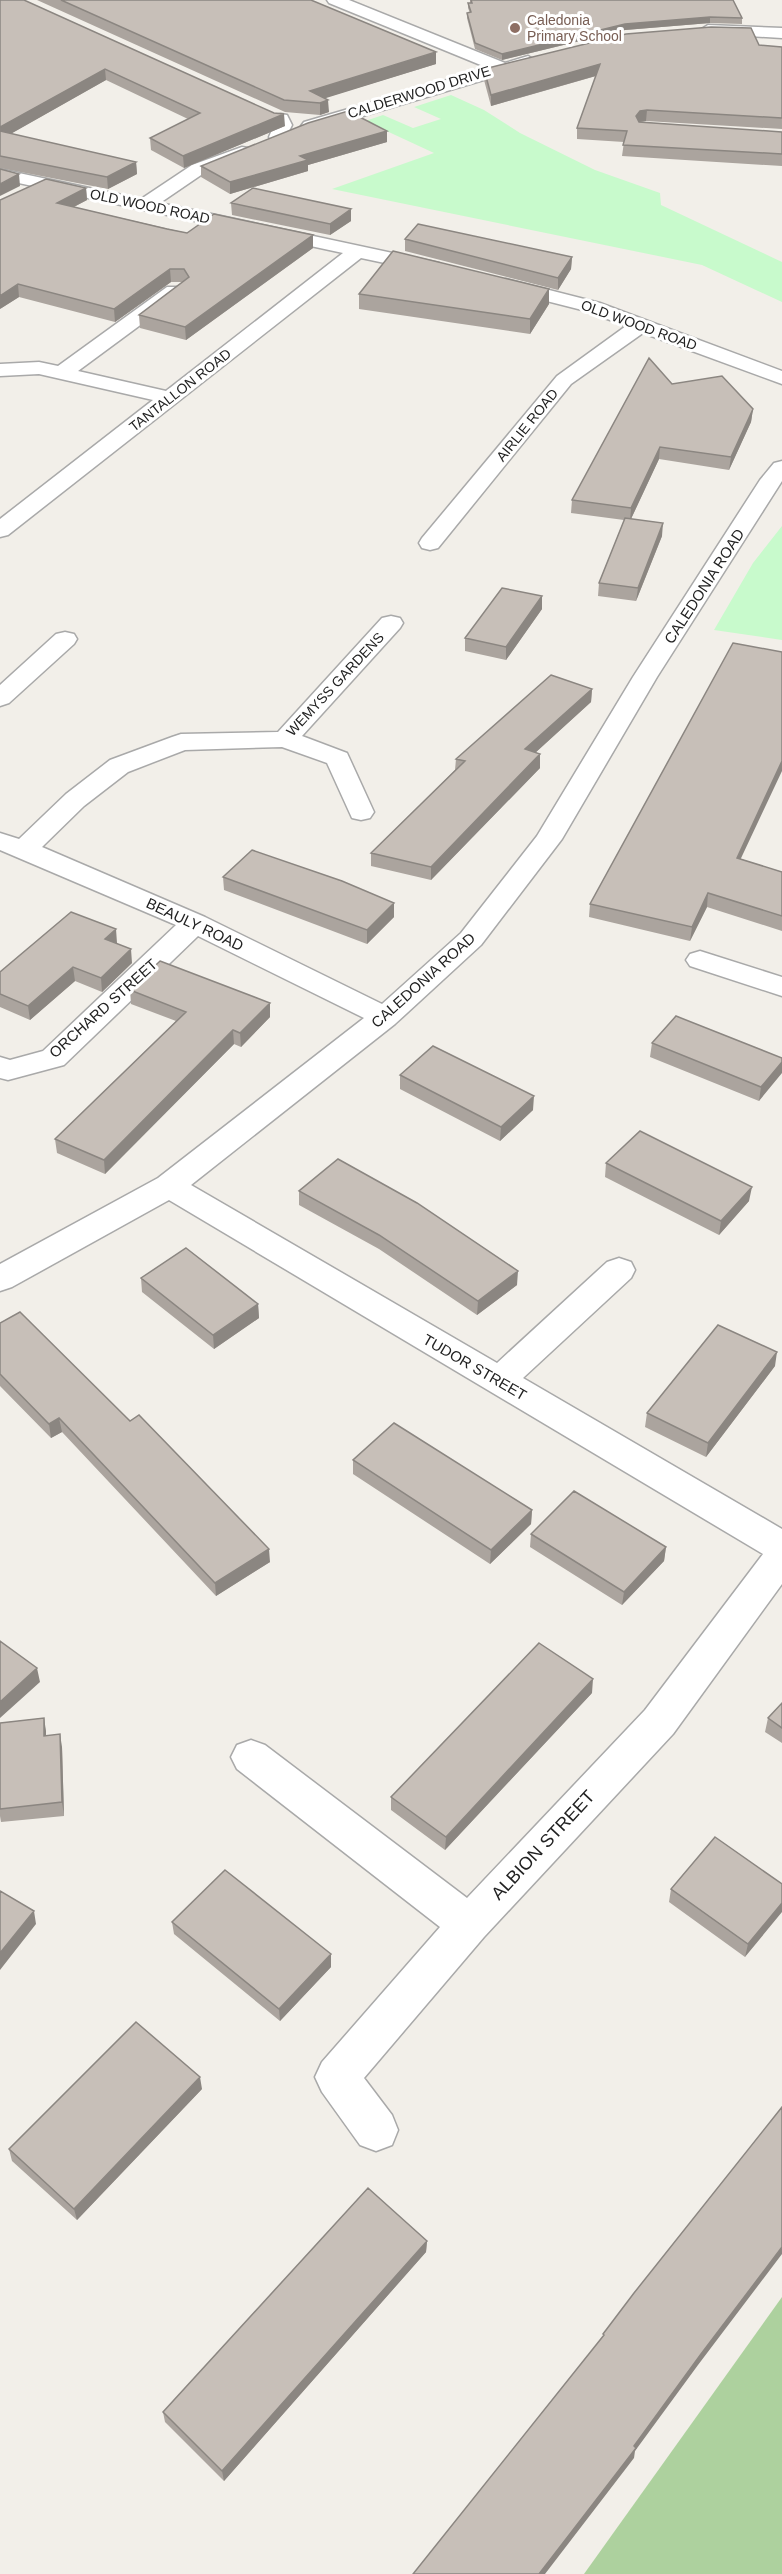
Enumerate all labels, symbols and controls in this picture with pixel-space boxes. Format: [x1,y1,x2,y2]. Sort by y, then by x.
place label: Caledonia Primary School [527,12,622,44]
marker: Caledonia Primary School [508,21,522,35]
street label: CALDERWOOD DRIVE [346,63,492,121]
street label: OLD WOOD ROAD [89,185,211,227]
street label: OLD WOOD ROAD [579,297,699,353]
street label: TANTALLON ROAD [126,345,234,435]
street label: AIRLIE ROAD [493,385,561,465]
street label: CALEDONIA ROAD [661,525,748,647]
street label: WEMYSS GARDENS [283,629,387,739]
street label: BEAULY ROAD [144,894,246,954]
street label: CALEDONIA ROAD [368,929,478,1031]
street label: ORCHARD STREET [46,955,160,1061]
street label: TUDOR STREET [420,1330,530,1404]
street label: ALBION STREET [487,1786,599,1904]

